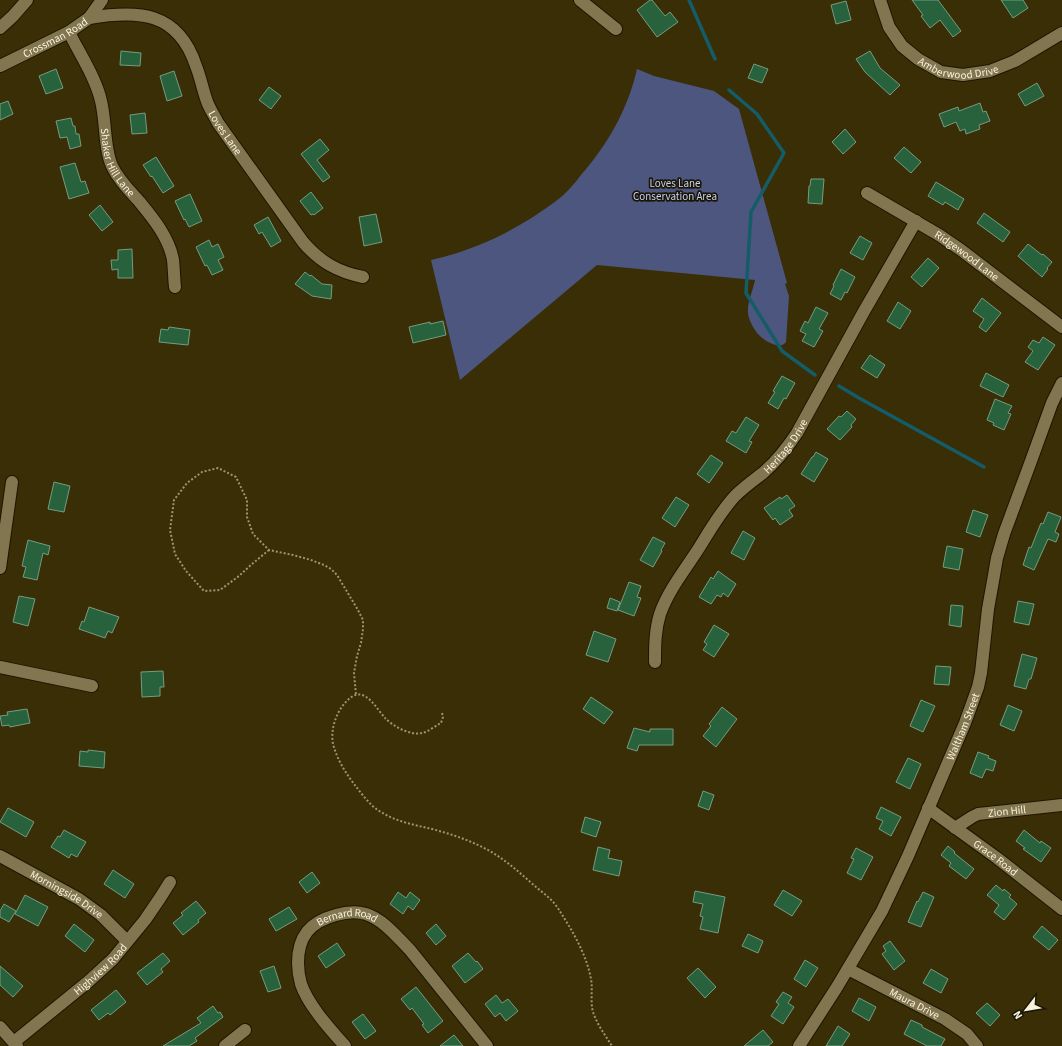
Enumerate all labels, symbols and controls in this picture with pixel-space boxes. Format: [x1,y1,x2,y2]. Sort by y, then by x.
street label: Crossman Road [20,14,91,62]
street label: Amberwood Drive [915,54,1001,83]
street label: Loves Lane [205,108,246,159]
street label: Shaker Hill Lane [97,128,139,200]
park label: Loves Lane Conservation Area [633,176,717,204]
street label: Ridgewood Lane [932,227,1002,285]
street label: Heritage Drive [760,416,812,477]
street label: Waltham Street [943,691,983,762]
street label: Zion Hill [987,802,1027,821]
street label: Grace Road [970,836,1021,880]
street label: Morningside Drive [27,867,107,923]
street label: Bernard Road [314,905,380,930]
street label: Highview Road [71,941,131,999]
street label: Maura Drive [887,985,943,1023]
north arrow [1006,990,1046,1030]
text: N [1010,1008,1026,1022]

